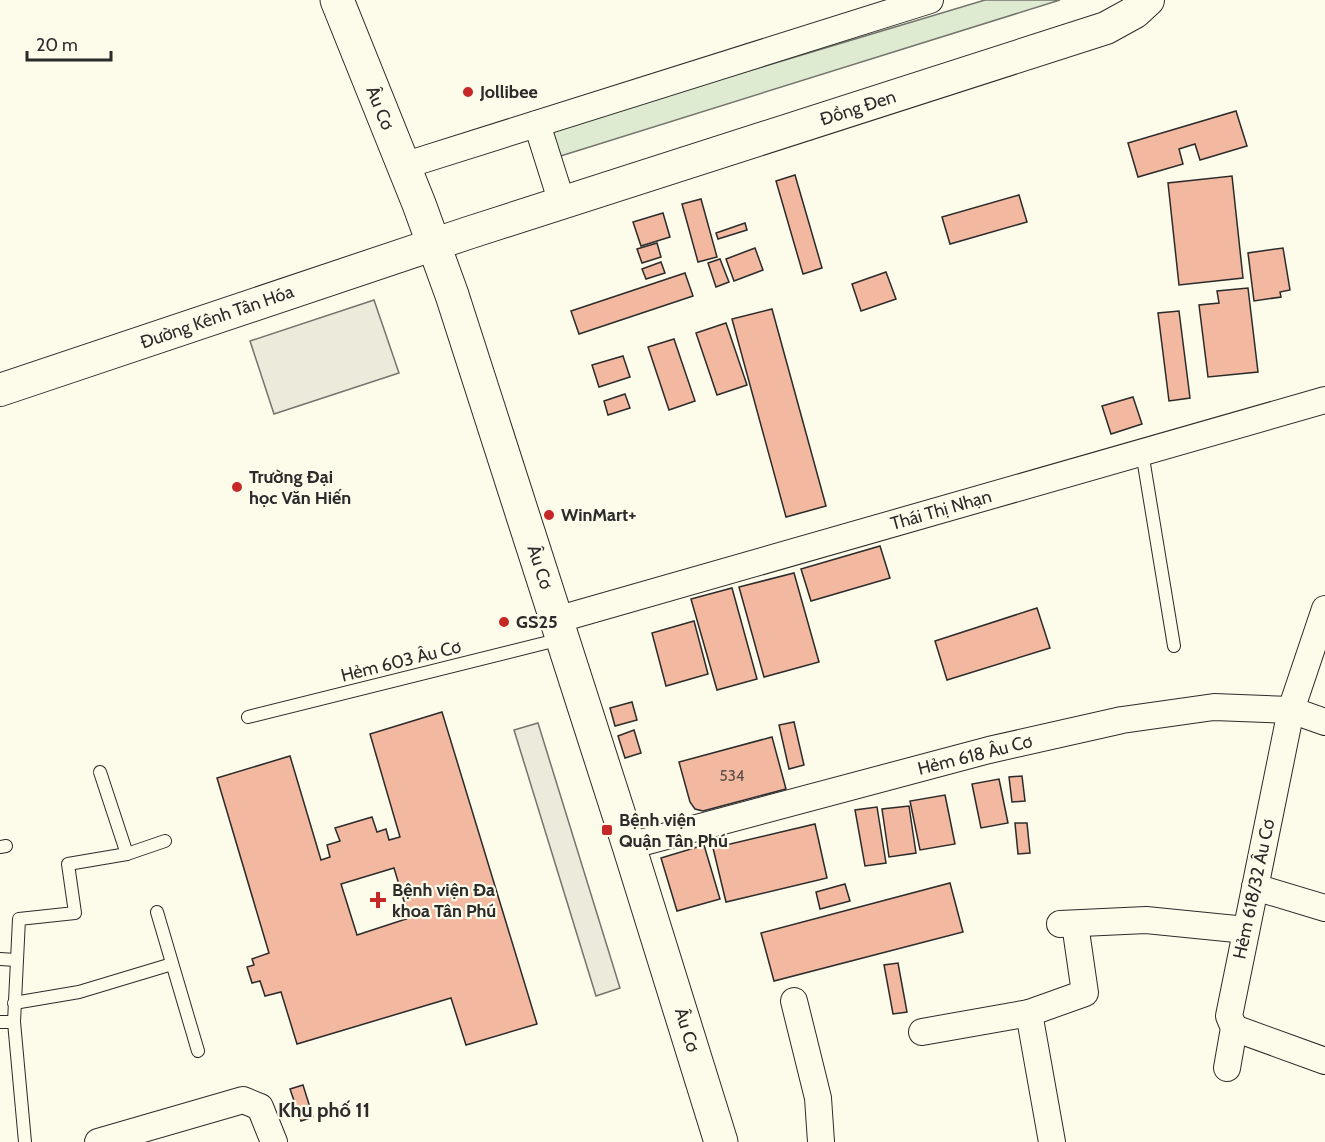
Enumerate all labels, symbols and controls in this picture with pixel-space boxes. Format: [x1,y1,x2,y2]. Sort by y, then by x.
scale bar [27,24,111,62]
text: 20 m [36,34,78,56]
place label: Jollibee [479,81,538,103]
street label: Âu Cơ [361,83,399,133]
marker: Jollibee [461,85,475,99]
street label: Đồng Đen [817,85,899,131]
street label: Đường Kênh Tân Hóa [138,280,297,354]
place label: Trường Đại học Văn Hiến [249,466,351,509]
marker: Trường Đại học Văn Hiến [230,480,244,494]
street label: Thái Thị Nhạn [888,485,994,535]
place label: WinMart+ [561,504,636,526]
marker: WinMart+ [542,508,556,522]
street label: Âu Cơ [523,542,557,592]
place label: GS25 [516,611,558,633]
marker: GS25 [497,615,511,629]
street label: Hẻm 603 Âu Cơ [339,635,464,687]
street label: Hẻm 618 Âu Cơ [915,730,1035,780]
house number: 534 [720,767,745,785]
place label: Bệnh viện Quận Tân Phú [619,809,728,852]
street label: Hẻm 618/32 Âu Cơ [1228,817,1280,961]
marker: Bệnh viện Quận Tân Phú [600,823,614,837]
place label: Bệnh viện Đa khoa Tân Phú [392,879,496,922]
marker: Bệnh viện Đa khoa Tân Phú [369,891,387,909]
street label: Âu Cơ [670,1005,704,1055]
district label: Khu phố 11 [278,1098,370,1122]

